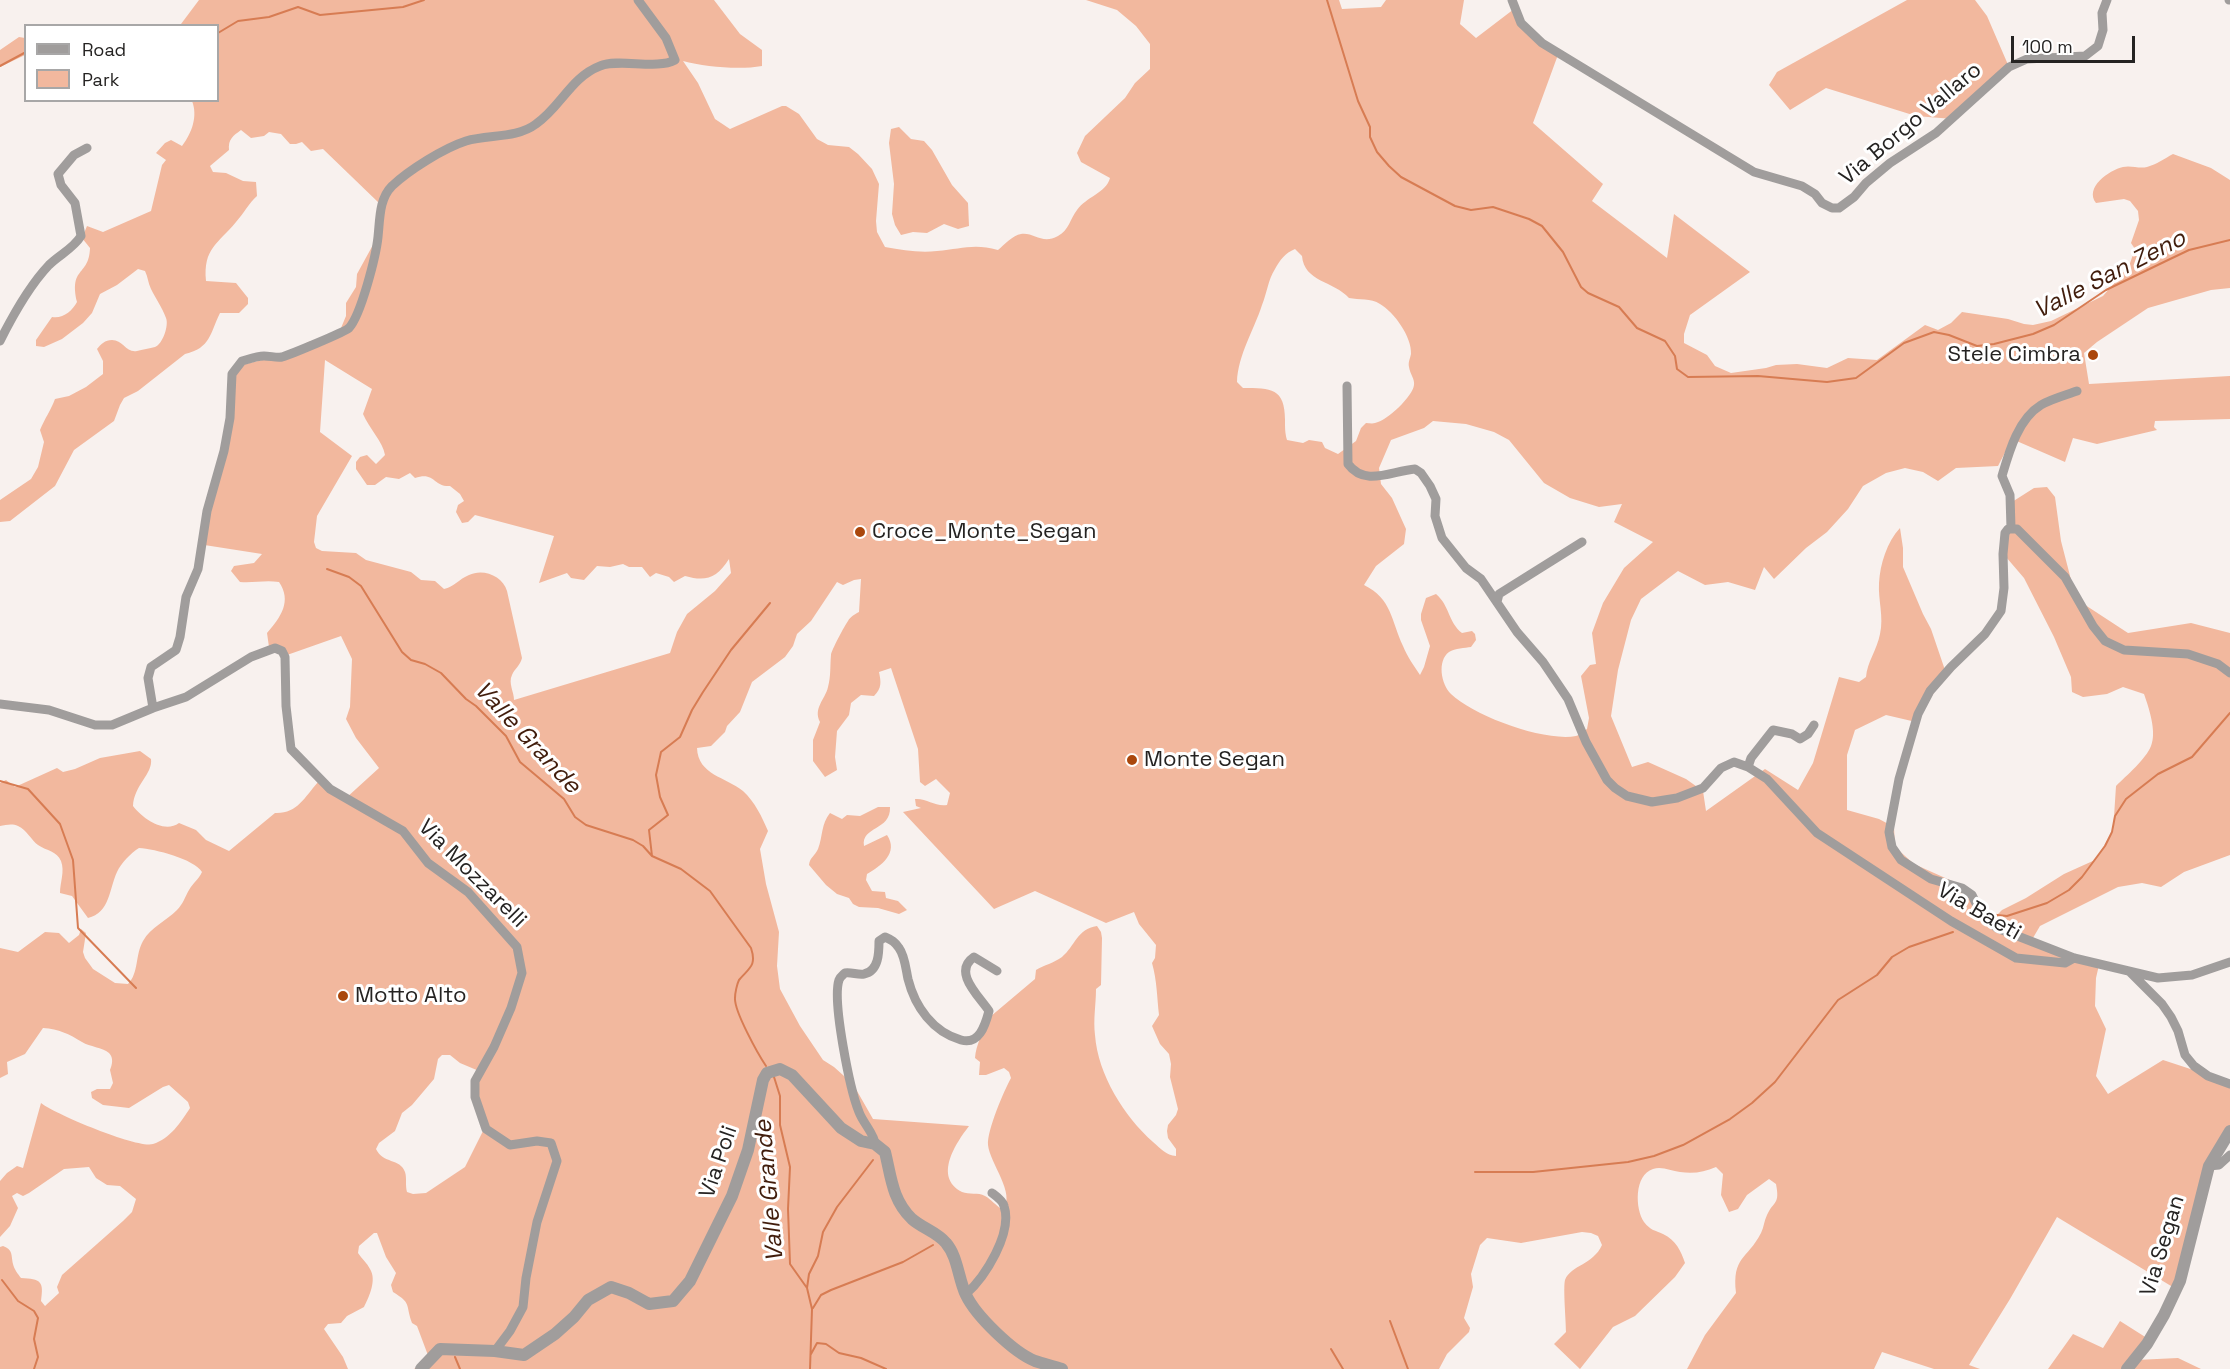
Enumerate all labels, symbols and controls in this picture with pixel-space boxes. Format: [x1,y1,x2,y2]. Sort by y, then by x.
legend [24,24,219,102]
scale bar [2014,24,2138,62]
text: 100 m [2022,35,2073,58]
text: Road [82,38,126,61]
street label: Via Borgo Vallaro [1835,57,1987,191]
text: Park [82,68,119,91]
water label: Valle San Zeno [2029,224,2191,326]
place label: Stele Cimbra [1948,342,2081,368]
marker: Stele Cimbra [2086,348,2100,362]
place label: Croce_Monte_Segan [872,519,1096,545]
marker: Croce_Monte_Segan [853,525,867,539]
water label: Valle Grande [468,676,586,800]
place label: Monte Segan [1144,747,1285,773]
marker: Monte Segan [1125,753,1139,767]
street label: Via Mozzarelli [412,814,532,934]
street label: Via Baeti [1932,877,2026,947]
place label: Motto Alto [355,983,467,1009]
marker: Motto Alto [336,989,350,1003]
water label: Valle Grande [749,1119,791,1263]
street label: Via Poli [694,1122,744,1202]
street label: Via Segan [2135,1192,2191,1300]

